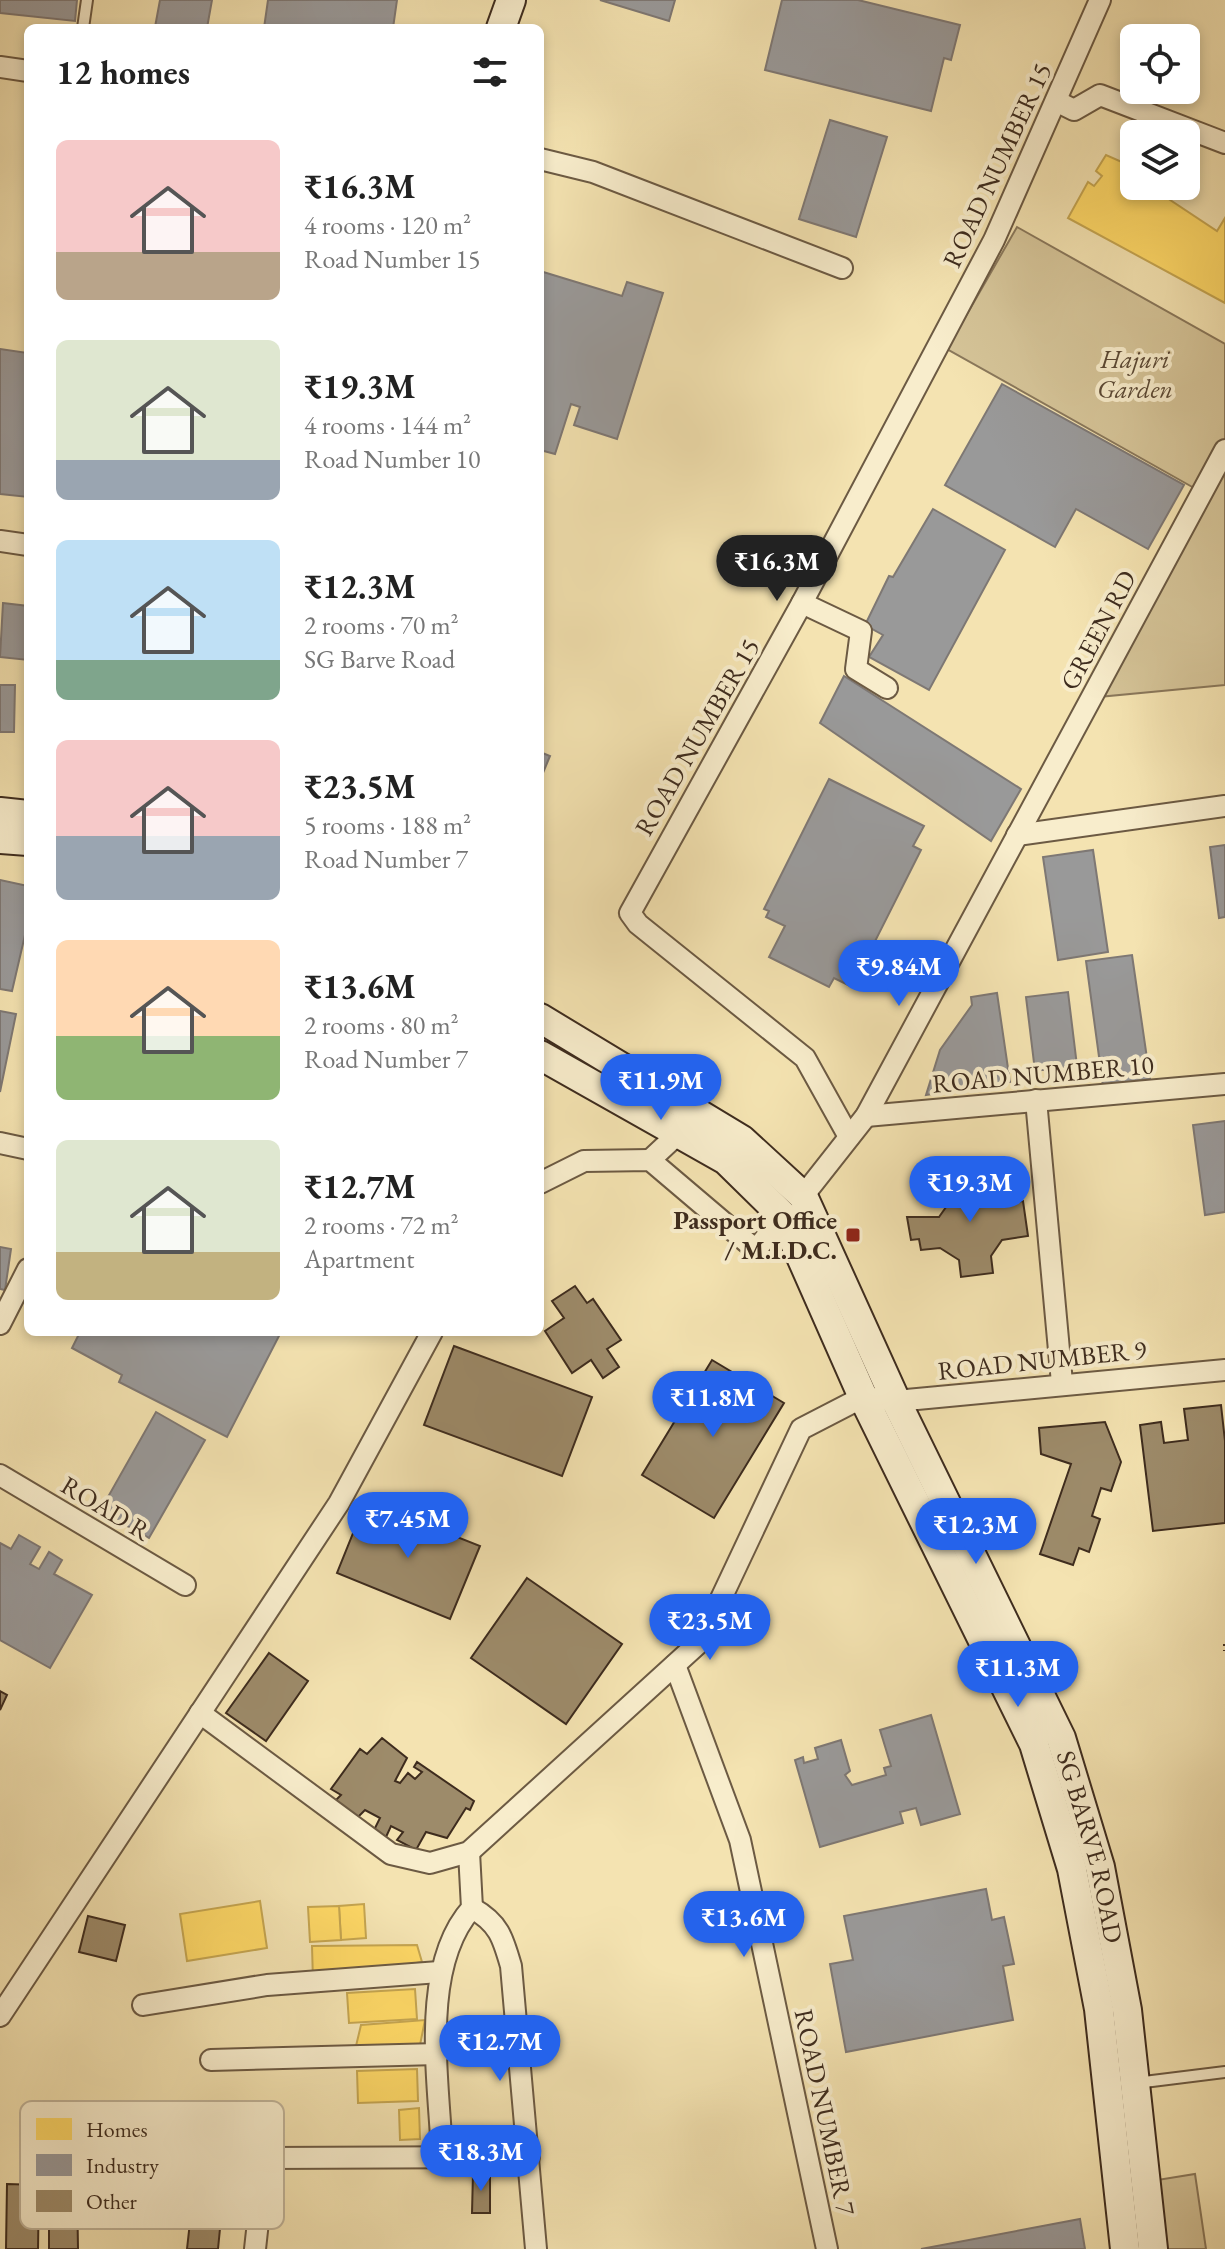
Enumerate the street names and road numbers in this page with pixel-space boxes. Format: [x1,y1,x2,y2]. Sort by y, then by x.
street label: ROAD NUMBER 15 [935,57,1059,273]
street label: GREEN RD [1052,564,1144,696]
street label: ROAD NUMBER 15 [627,632,767,842]
street label: ROAD NUMBER 10 [931,1047,1155,1101]
street label: ROAD NUMBER 9 [936,1332,1149,1388]
street label: ROAD R [55,1468,158,1548]
street label: SG BARVE ROAD [1049,1747,1131,1946]
street label: ROAD NUMBER 7 [787,2006,864,2219]

